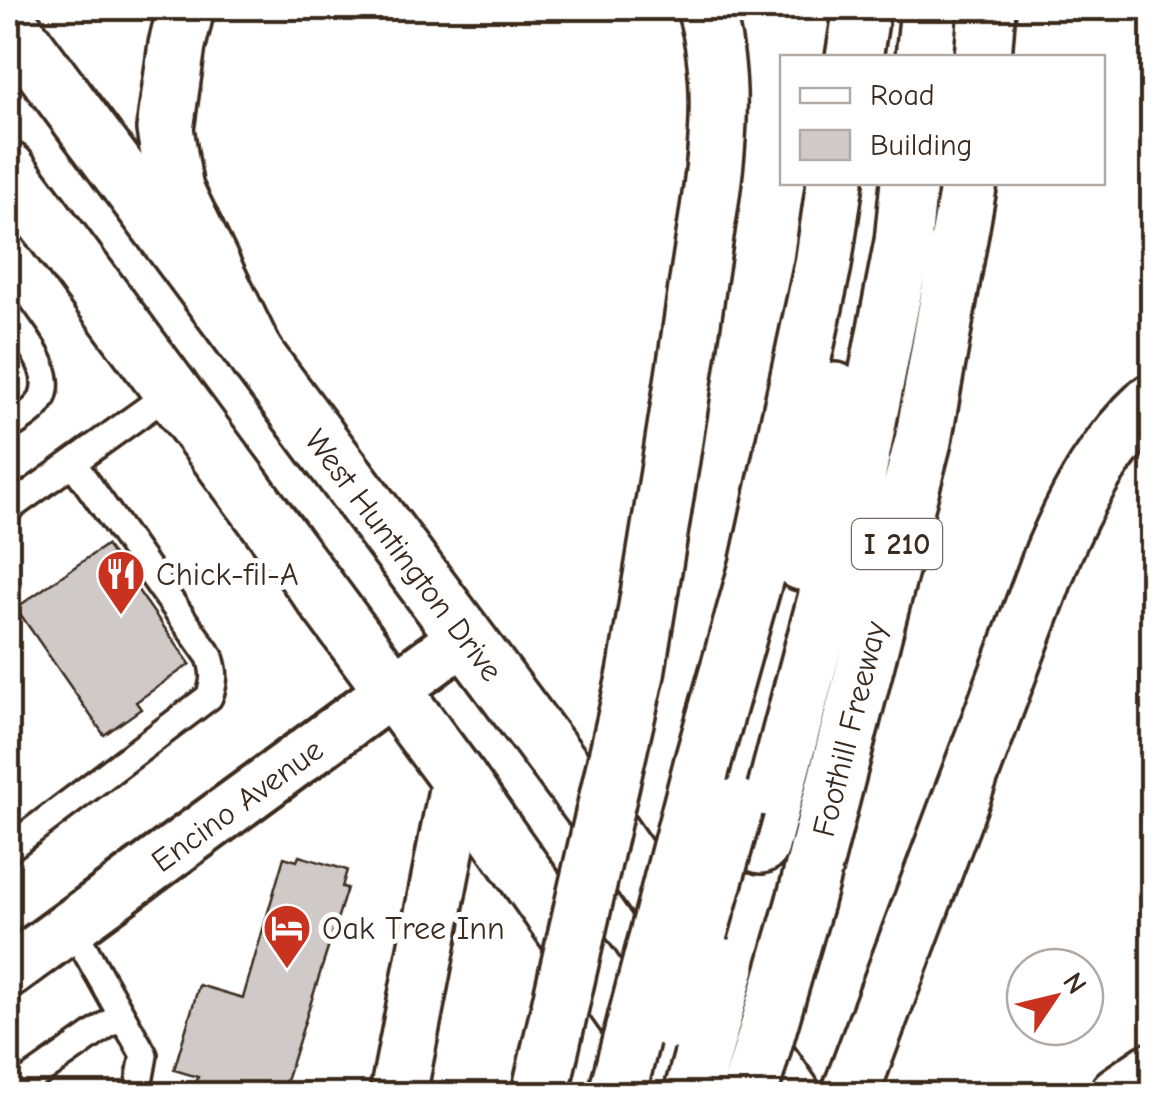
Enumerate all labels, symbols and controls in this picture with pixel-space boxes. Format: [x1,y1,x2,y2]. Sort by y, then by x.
legend [780,55,1105,185]
text: Road [870,78,935,113]
text: Building [870,128,973,163]
street label: West Huntington Drive [297,422,510,688]
road number: I 210 [852,519,942,569]
restaurant icon: Chick-fil-A [95,548,147,616]
place label: Chick-fil-A [156,556,299,593]
street label: Foothill Freeway [805,617,894,841]
street label: Encino Avenue [145,731,330,880]
hotel icon: Oak Tree Inn [261,902,313,970]
place label: Oak Tree Inn [322,910,505,947]
north arrow [1005,947,1105,1047]
text: N [1056,967,1093,1000]

